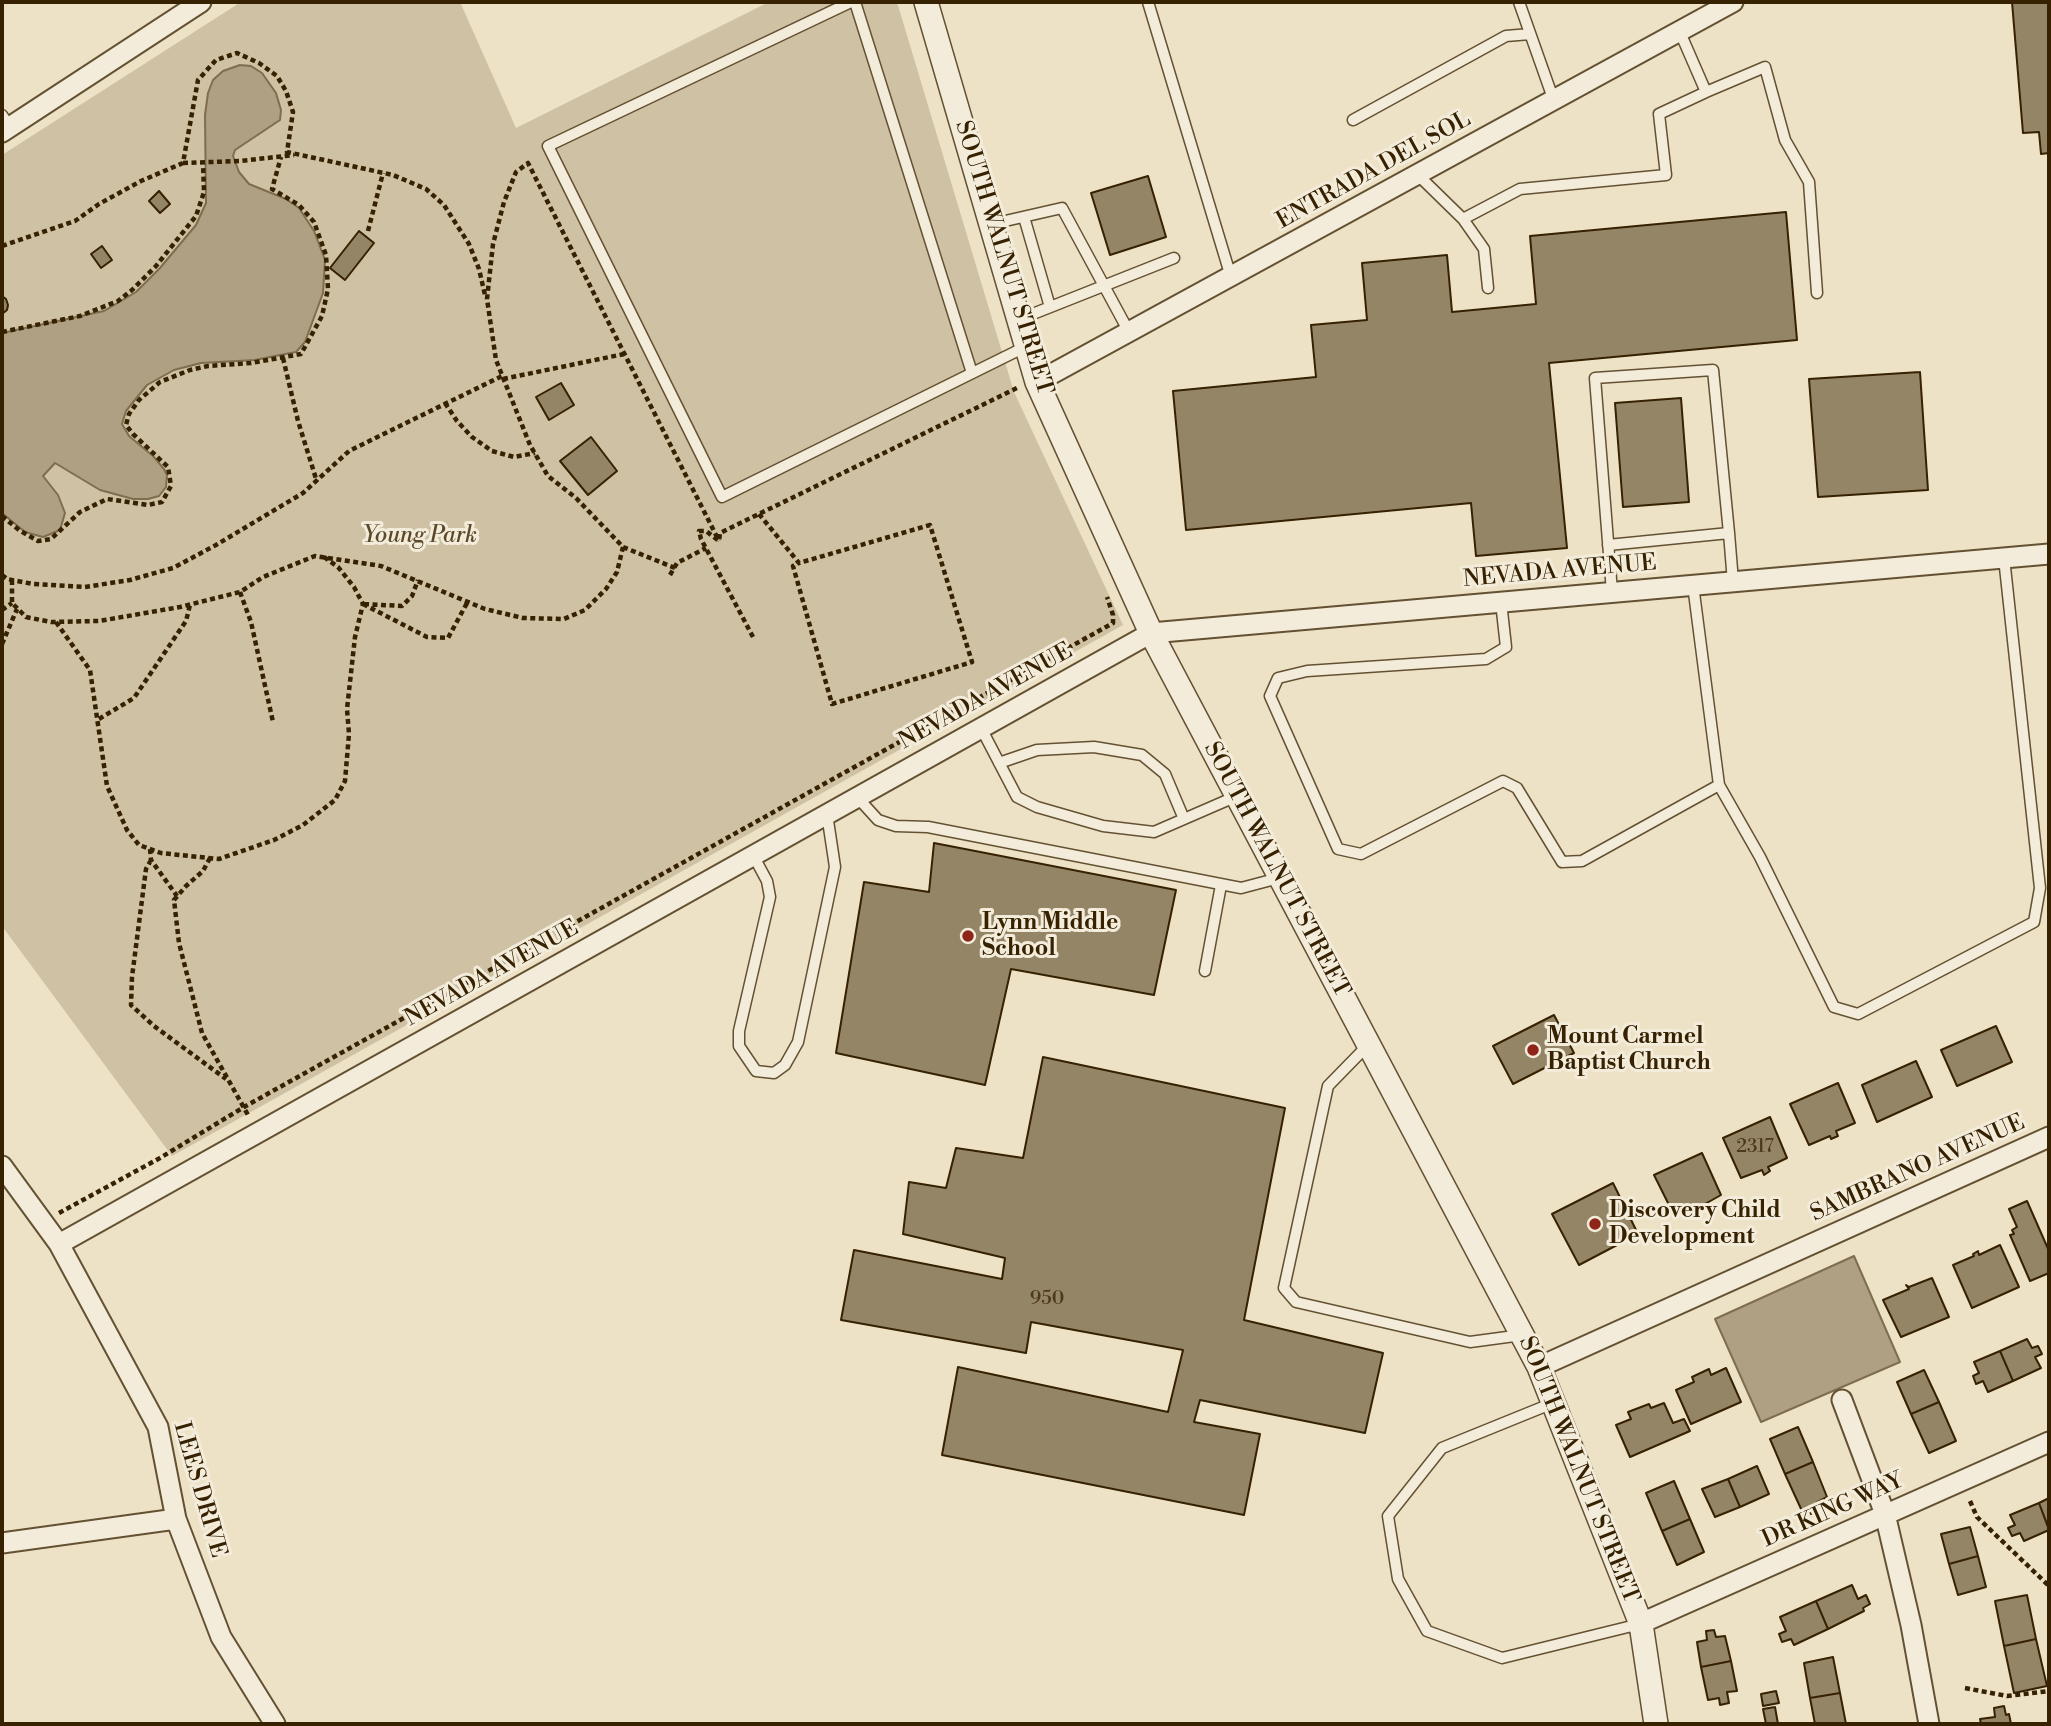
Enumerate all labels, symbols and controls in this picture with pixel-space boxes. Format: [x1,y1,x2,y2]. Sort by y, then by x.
street label: ENTRADA DEL SOL [1272,106,1476,236]
street label: SOUTH WALNUT STREET [948,118,1058,398]
park label: Young Park [363,522,477,550]
street label: NEVADA AVENUE [1462,550,1658,594]
street label: NEVADA AVENUE [894,638,1078,756]
street label: SOUTH WALNUT STREET [1197,738,1355,1002]
place label: Lynn Middle School [982,909,1118,963]
street label: NEVADA AVENUE [400,915,584,1033]
marker: Lynn Middle School [960,928,976,944]
place label: Mount Carmel Baptist Church [1547,1023,1711,1077]
marker: Mount Carmel Baptist Church [1525,1042,1541,1058]
street label: SAMBRANO AVENUE [1807,1109,2029,1229]
house number: 2317 [1736,1136,1774,1158]
place label: Discovery Child Development [1609,1197,1781,1251]
marker: Discovery Child Development [1587,1216,1603,1232]
house number: 950 [1030,1288,1064,1310]
street label: SOUTH WALNUT STREET [1512,1333,1644,1607]
street label: LEES DRIVE [166,1419,232,1561]
street label: DR KING WAY [1758,1468,1908,1554]

